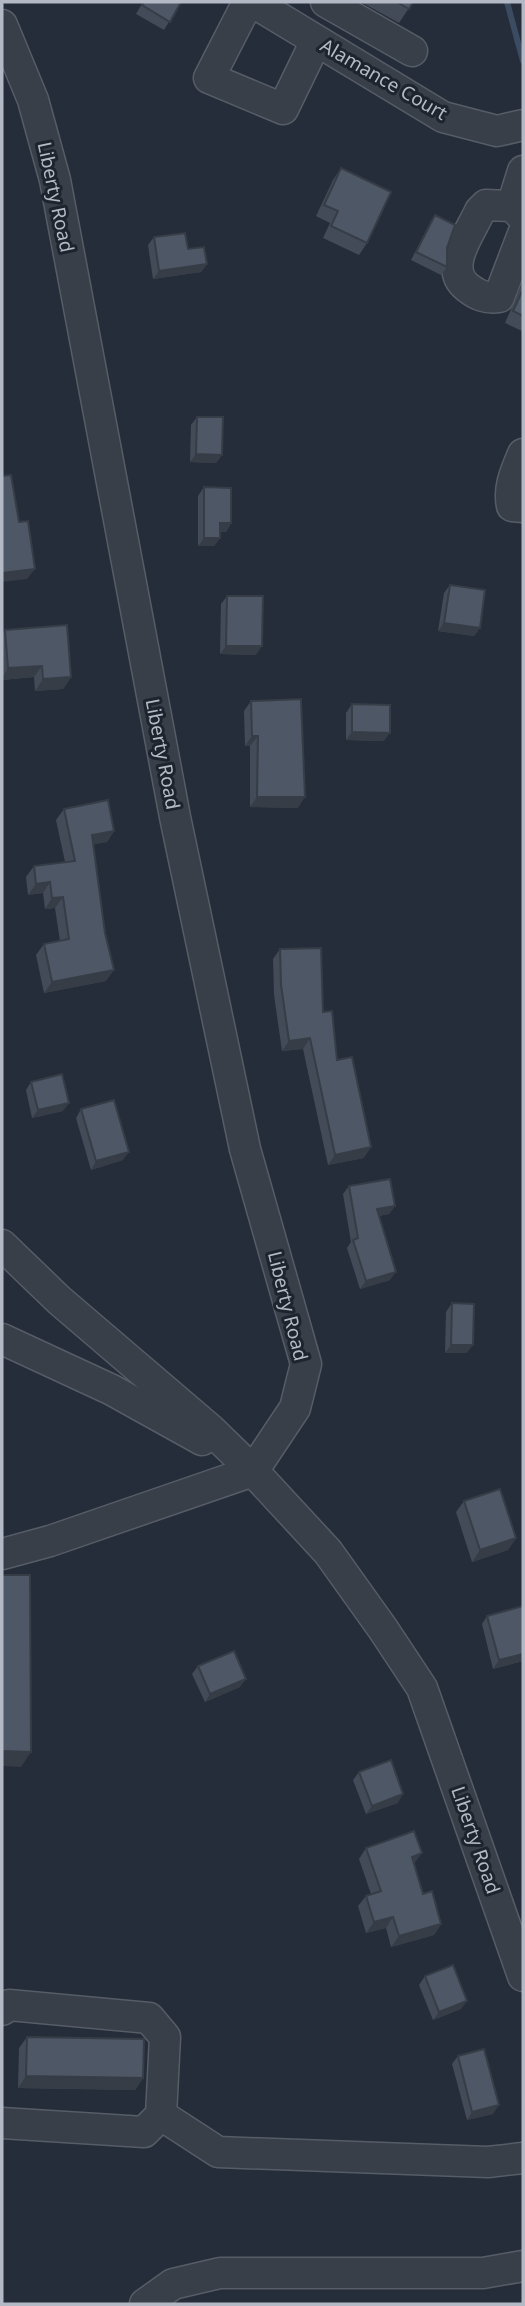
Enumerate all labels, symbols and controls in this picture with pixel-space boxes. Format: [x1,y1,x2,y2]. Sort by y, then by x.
street label: Alamance Court [316,32,452,126]
street label: Liberty Road [32,139,80,255]
street label: Liberty Road [140,696,186,812]
street label: Liberty Road [262,1248,314,1364]
street label: Liberty Road [445,1783,507,1897]

